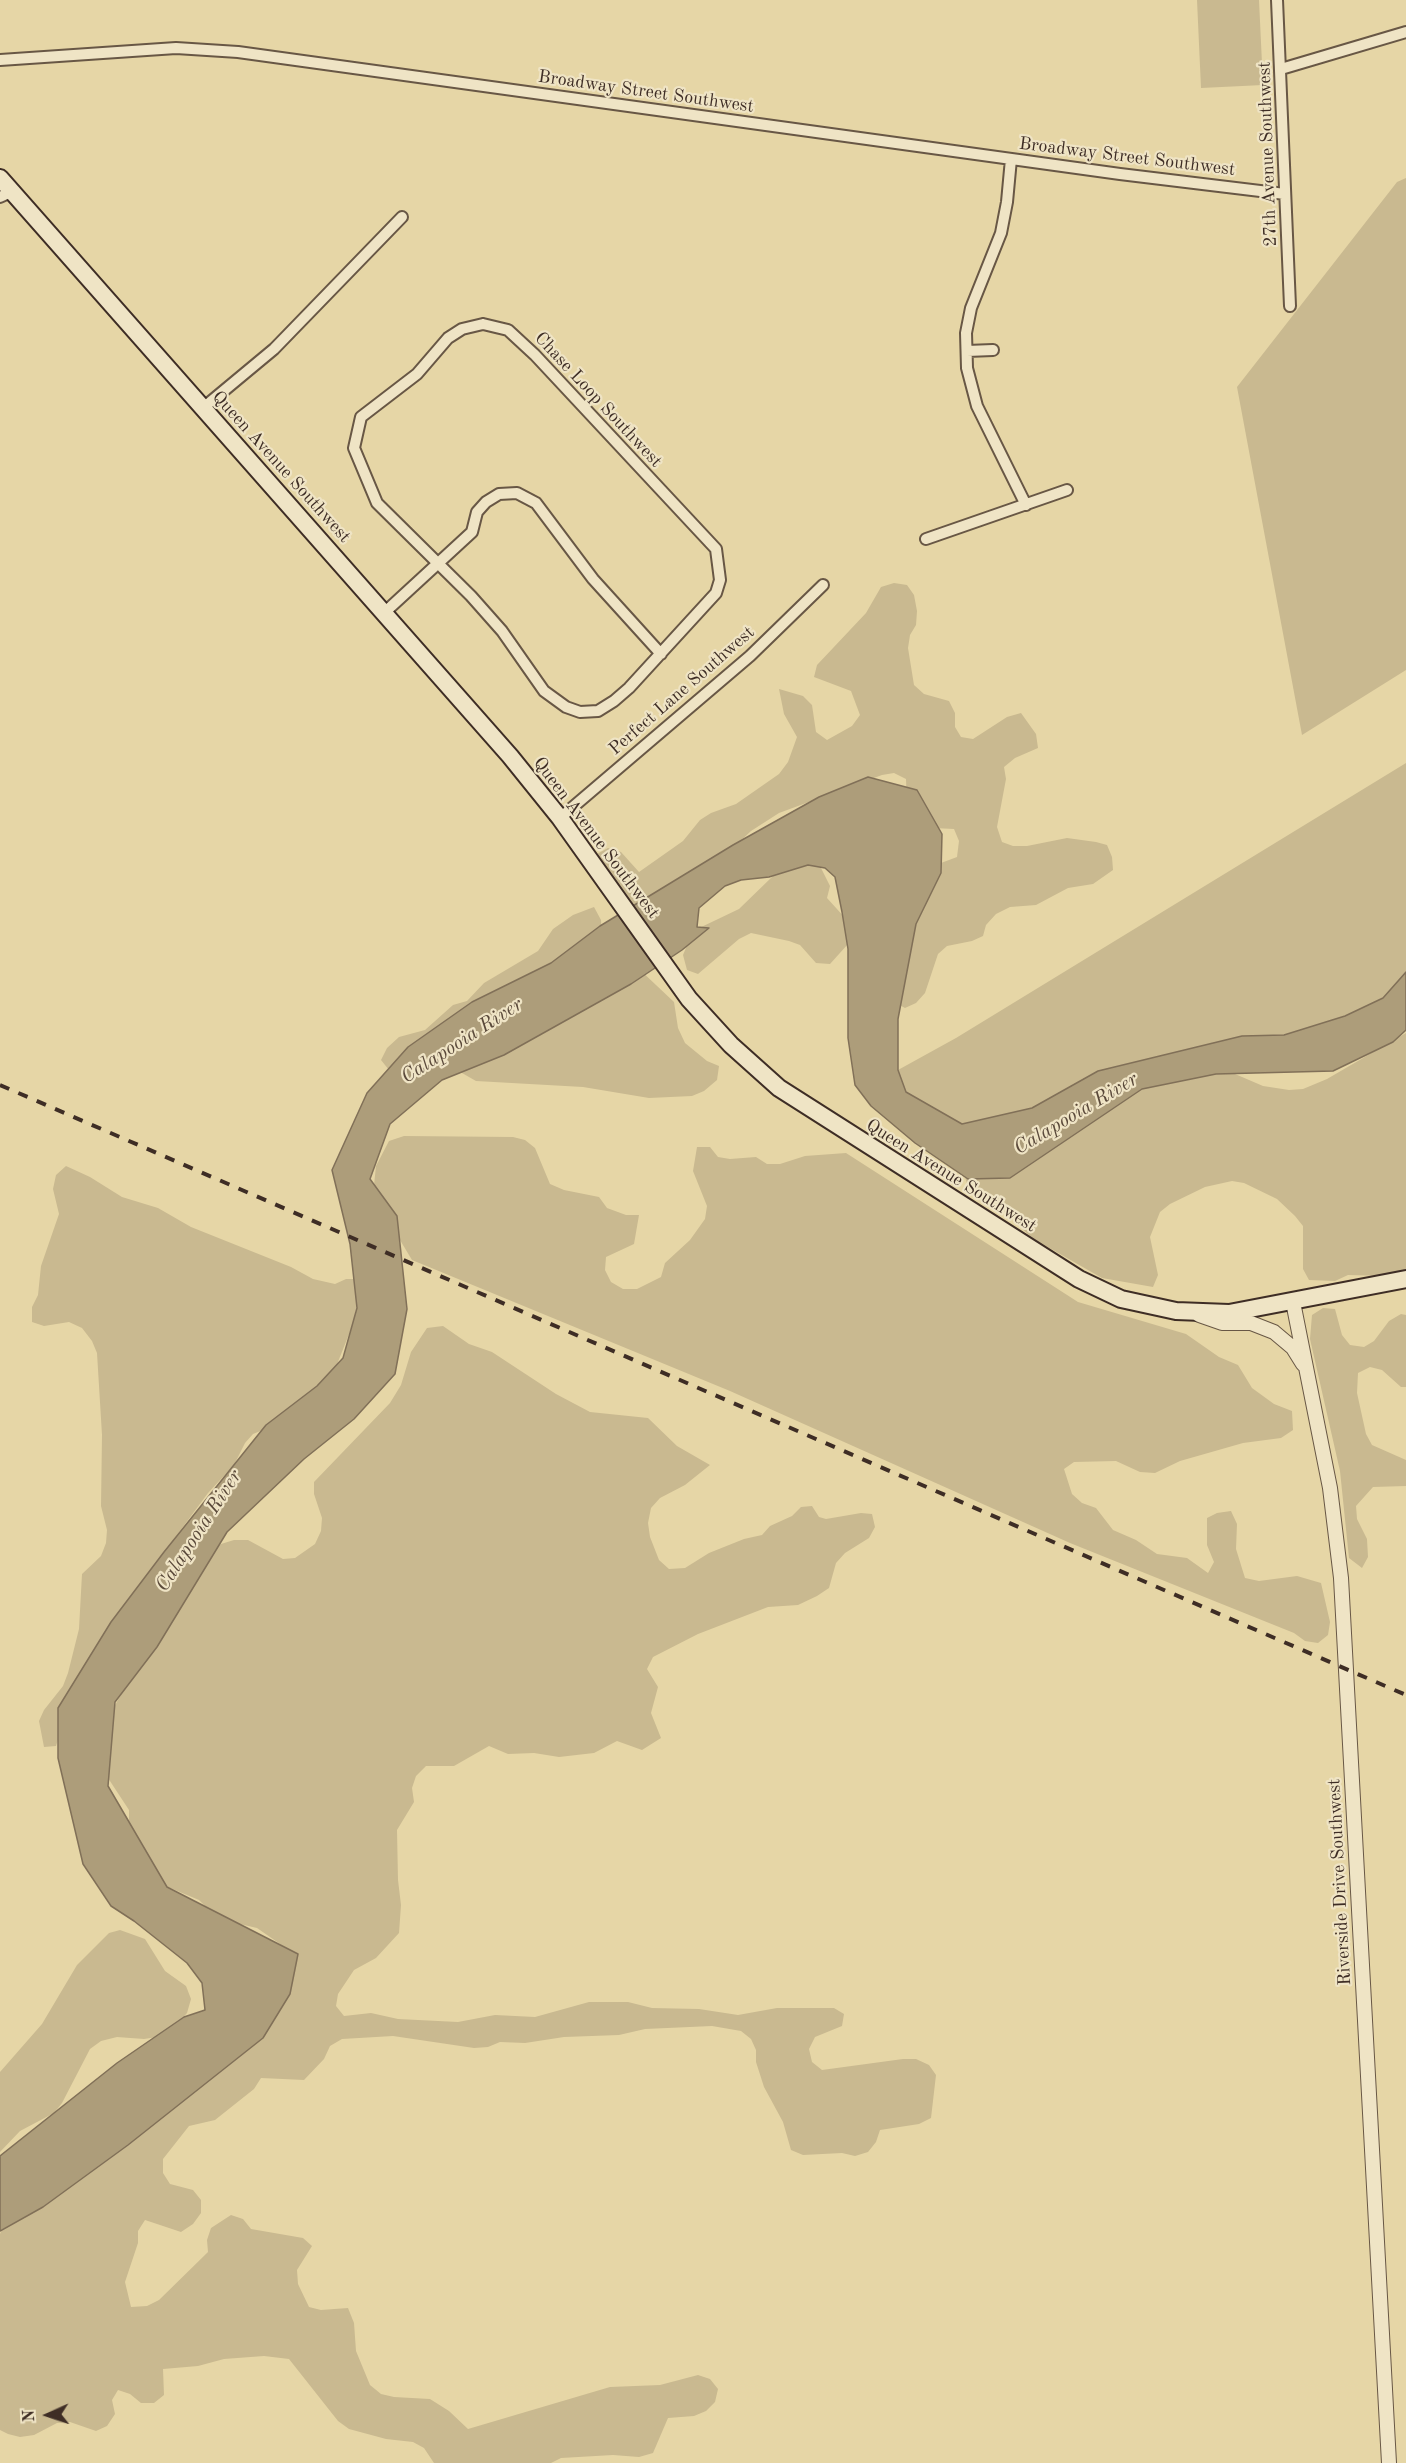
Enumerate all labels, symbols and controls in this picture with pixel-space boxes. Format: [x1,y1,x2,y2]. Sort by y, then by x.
street label: 27th Avenue Southwest [1254,61,1282,247]
street label: Broadway Street Southwest [537,66,755,118]
street label: Broadway Street Southwest [1018,133,1236,181]
street label: Chase Loop Southwest [530,328,666,472]
street label: Queen Avenue Southwest [207,387,355,547]
street label: Perfect Lane Southwest [605,622,759,760]
street label: Queen Avenue Southwest [528,753,664,923]
water label: Calapooia River [397,993,527,1089]
water label: Calapooia River [1010,1068,1142,1160]
street label: Queen Avenue Southwest [862,1115,1040,1237]
water label: Calapooia River [151,1466,247,1596]
street label: Riverside Drive Southwest [1324,1778,1356,1986]
north arrow [18,2385,78,2445]
text: N [22,2409,38,2422]

